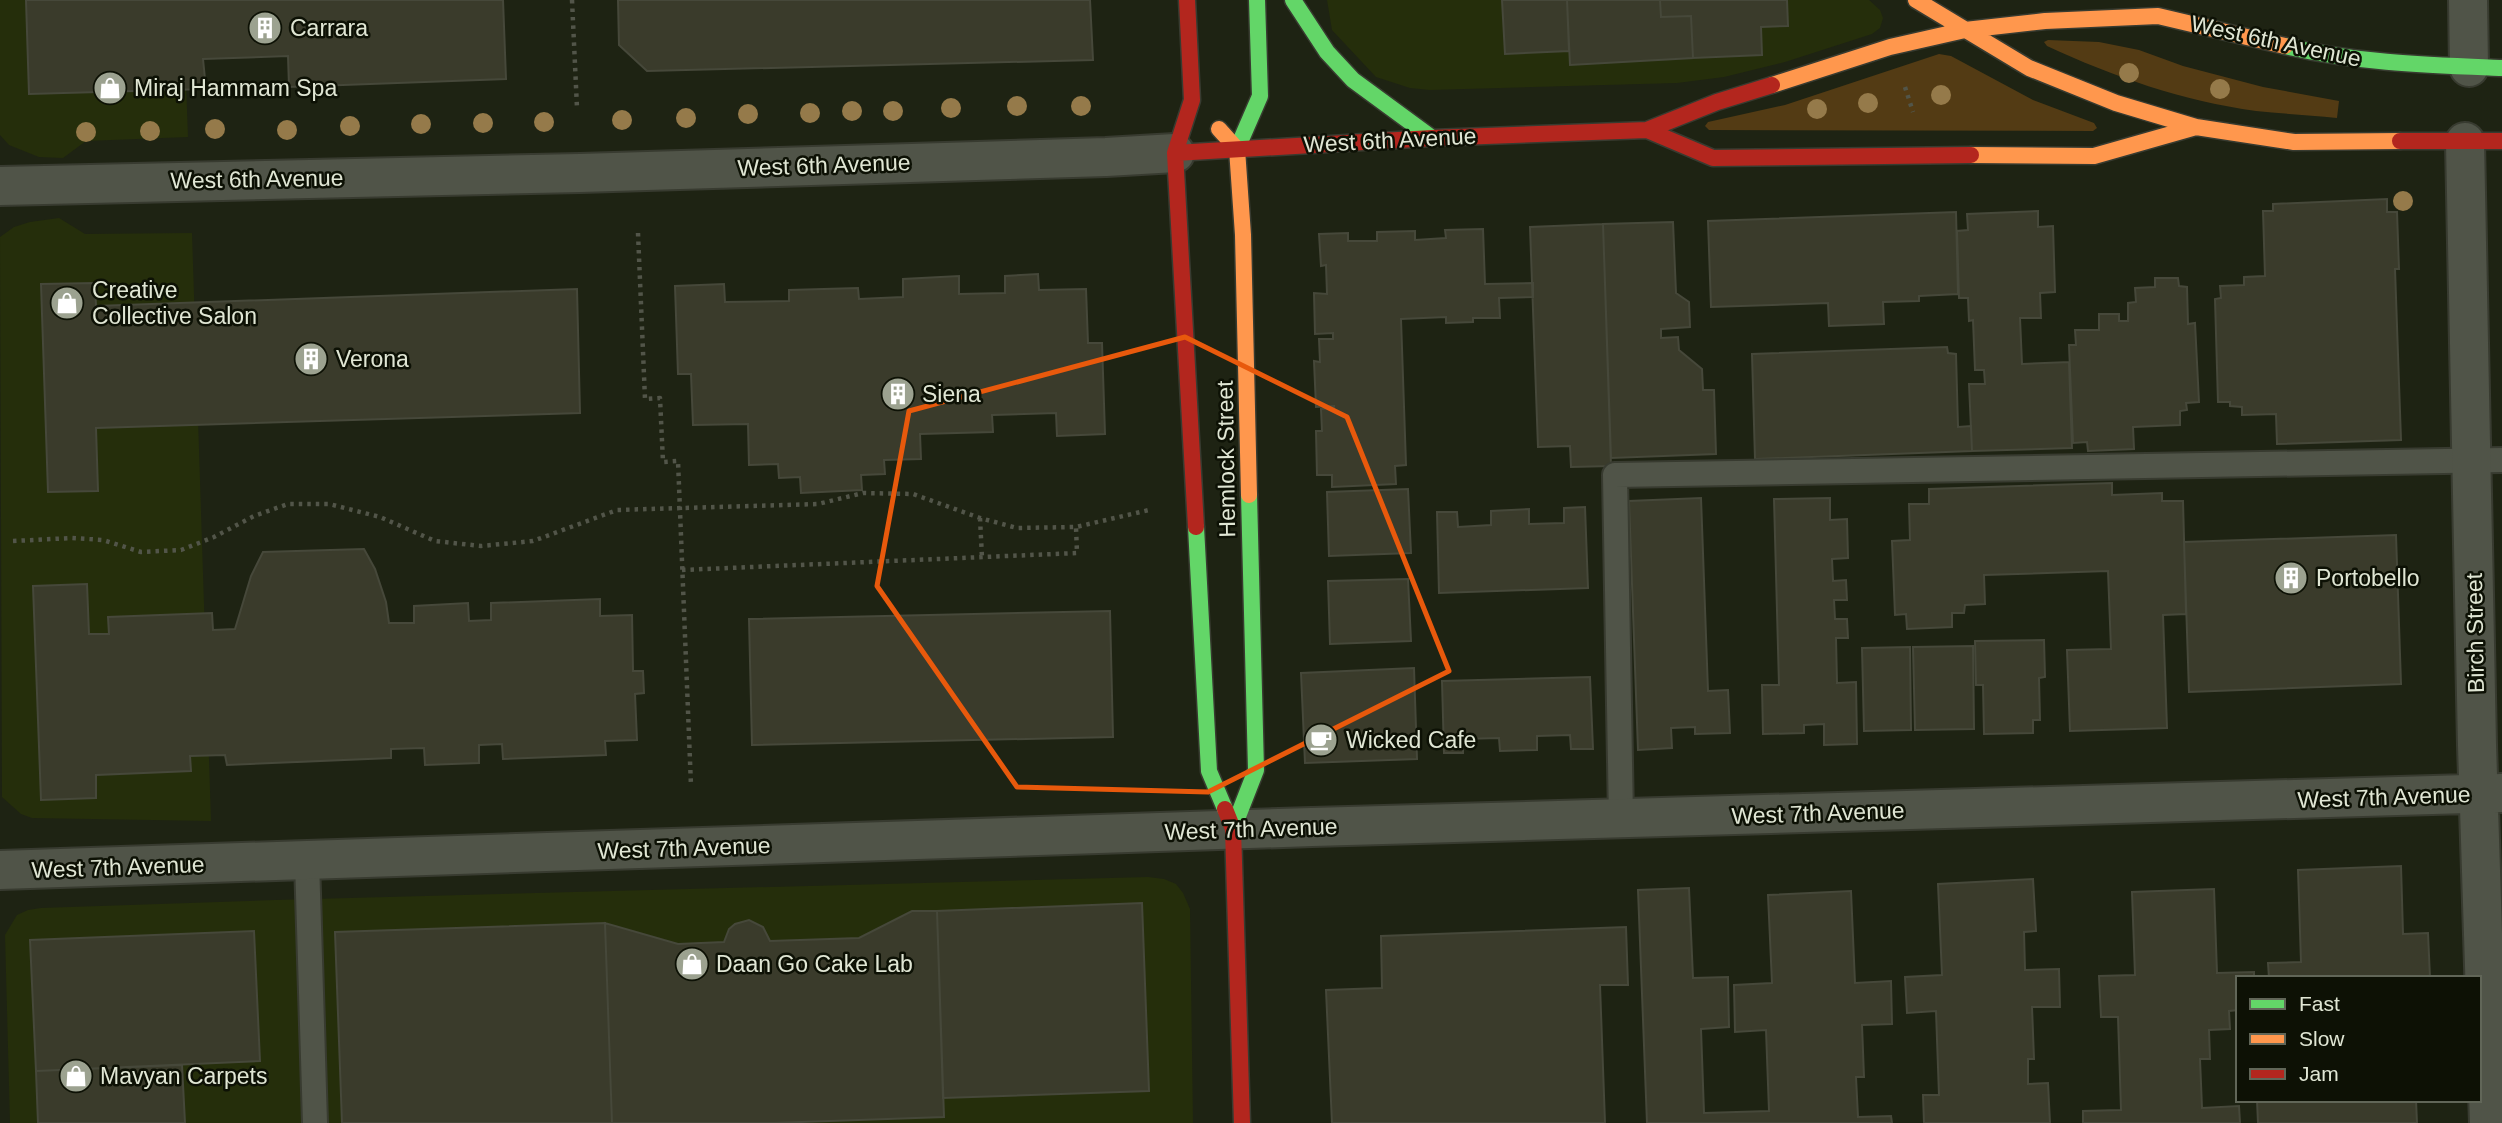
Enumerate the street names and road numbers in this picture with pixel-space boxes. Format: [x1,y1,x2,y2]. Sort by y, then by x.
street label: West 6th Avenue [2189,10,2363,72]
street label: West 6th Avenue [1303,122,1477,158]
street label: West 6th Avenue [737,149,911,181]
street label: West 6th Avenue [170,164,344,194]
street label: Hemlock Street [1212,380,1240,538]
street label: Birch Street [2461,572,2489,693]
street label: West 7th Avenue [2297,781,2471,813]
street label: West 7th Avenue [1731,797,1905,829]
street label: West 7th Avenue [1164,813,1338,845]
street label: West 7th Avenue [597,832,771,864]
street label: West 7th Avenue [31,851,205,883]

